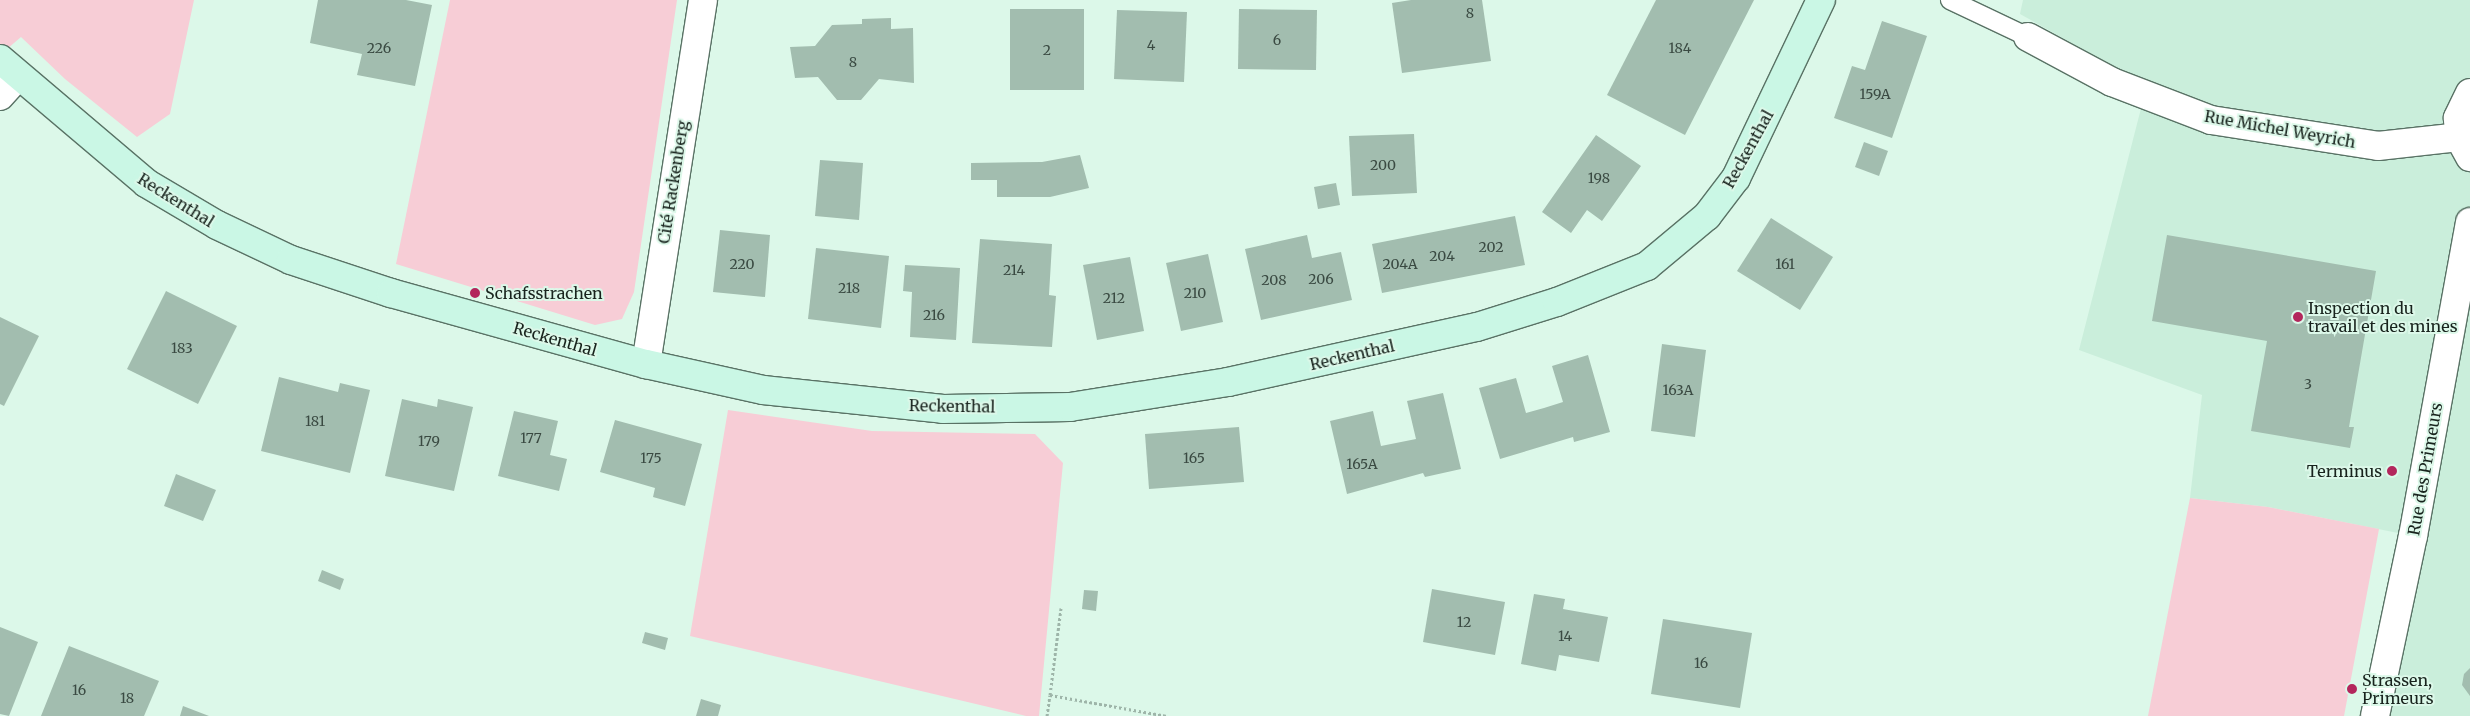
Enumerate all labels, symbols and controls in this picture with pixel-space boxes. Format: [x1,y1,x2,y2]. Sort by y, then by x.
house number: 8 [1466,5,1474,21]
house number: 6 [1273,32,1281,48]
house number: 4 [1147,37,1155,53]
house number: 226 [367,40,391,56]
house number: 184 [1669,40,1691,56]
house number: 2 [1043,42,1051,58]
house number: 8 [849,54,857,70]
house number: 159A [1859,86,1891,102]
street label: Rue Michel Weyrich [2203,106,2357,152]
street label: Reckenthal [1719,107,1777,191]
street label: Cité Rackenberg [654,119,692,245]
house number: 200 [1370,157,1396,173]
street label: Reckenthal [134,169,218,231]
house number: 198 [1588,170,1610,186]
house number: 202 [1479,239,1503,255]
house number: 204 [1429,248,1455,264]
house number: 220 [729,256,755,272]
house number: 204A [1382,256,1418,272]
house number: 161 [1775,256,1795,272]
house number: 214 [1003,262,1025,278]
house number: 206 [1308,271,1334,287]
house number: 208 [1261,272,1287,288]
house number: 218 [838,280,860,296]
place label: Schafsstrachen [485,283,603,303]
house number: 210 [1184,285,1206,301]
marker: Schafsstrachen [469,287,481,299]
house number: 212 [1103,290,1125,306]
place label: Inspection du travail et des mines [2308,298,2458,336]
house number: 216 [923,307,945,323]
marker: Inspection du travail et des mines [2292,311,2304,323]
street label: Reckenthal [511,318,599,360]
street label: Reckenthal [1308,336,1396,374]
house number: 183 [171,340,193,356]
house number: 3 [2304,376,2312,392]
house number: 163A [1663,382,1693,398]
street label: Reckenthal [909,396,995,416]
street label: Rue des Primeurs [2404,401,2446,537]
house number: 181 [305,413,325,429]
house number: 177 [520,430,542,446]
house number: 179 [418,433,440,449]
house number: 175 [640,450,662,466]
house number: 165 [1183,450,1205,466]
house number: 165A [1346,456,1378,472]
place label: Terminus [2307,461,2382,481]
marker: Terminus [2386,465,2398,477]
house number: 12 [1457,614,1471,630]
house number: 14 [1558,628,1572,644]
house number: 16 [1694,655,1708,671]
place label: Strassen, Primeurs [2362,670,2434,708]
house number: 16 [72,682,86,698]
marker: Strassen, Primeurs [2346,683,2358,695]
house number: 18 [120,690,134,706]

